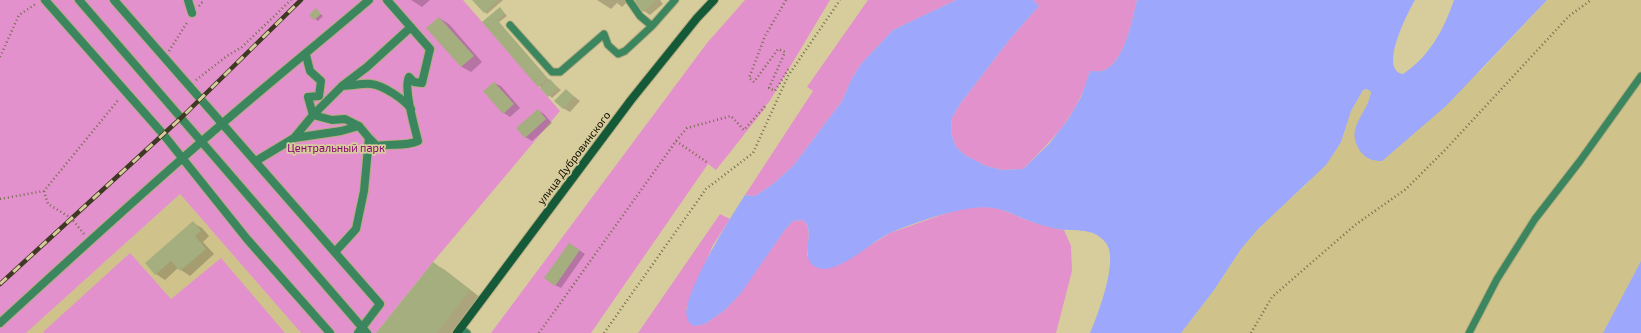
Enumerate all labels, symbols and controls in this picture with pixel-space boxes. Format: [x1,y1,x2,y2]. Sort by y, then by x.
street label: улица Дубровинского [535,109,613,207]
park label: Центральный парк [287,141,385,155]

